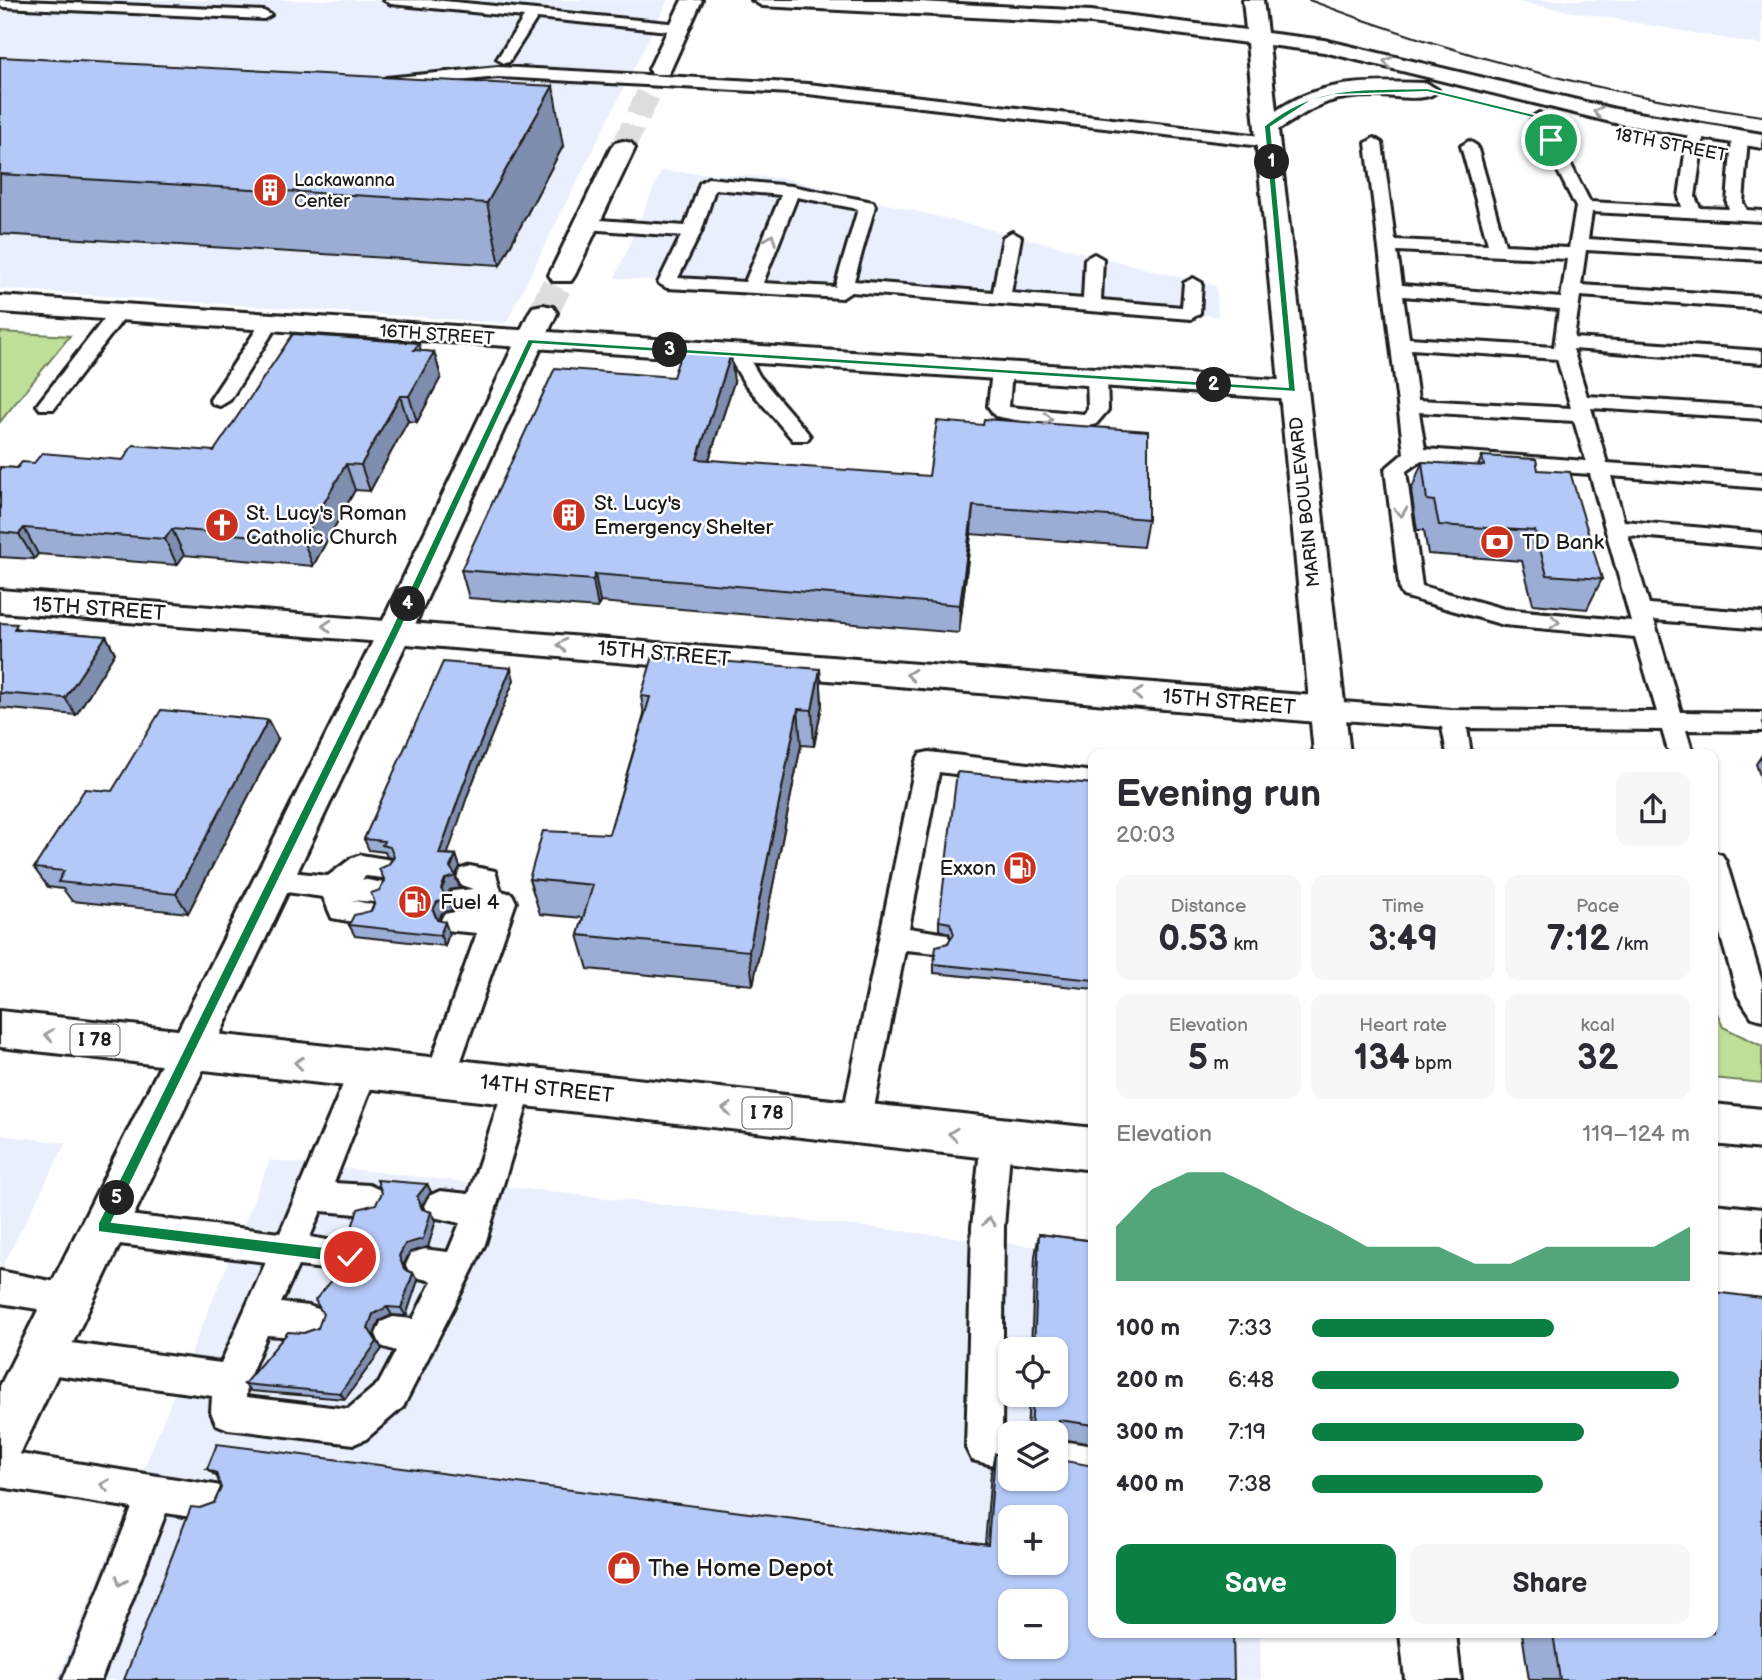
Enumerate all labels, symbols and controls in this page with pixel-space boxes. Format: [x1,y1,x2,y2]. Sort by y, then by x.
one-way arrow [1382,56,1394,70]
one-way arrow [1592,106,1604,121]
pin [1521,110,1581,170]
icon: arrive [1532,121,1570,159]
street label: 18TH STREET [1613,124,1729,166]
pin: 1 [1254,144,1290,180]
text: 1 [1268,150,1276,173]
place label: Lackawanna Center [294,170,395,212]
building icon: Lackawanna Center [251,171,289,209]
one-way arrow [763,234,777,246]
street label: 16TH STREET [379,321,495,350]
pin: 3 [652,332,688,368]
text: 3 [664,338,675,361]
pin: 2 [1196,368,1232,402]
text: 2 [1208,373,1219,396]
one-way arrow [1043,411,1054,426]
street label: MARIN BOULEVARD [1286,416,1324,588]
place label: St. Lucy's Emergency Shelter [594,491,773,540]
building icon: St. Lucy's Emergency Shelter [550,496,588,534]
place label: St. Lucy's Roman Catholic Church [246,501,407,550]
church icon: St. Lucy's Roman Catholic Church [203,506,241,544]
one-way arrow [1393,507,1408,518]
bank icon: TD Bank [1478,523,1516,561]
place label: TD Bank [1522,530,1605,555]
pin: 4 [390,586,426,622]
street label: 15TH STREET [32,592,167,626]
text: 4 [402,592,413,615]
one-way arrow [1550,614,1561,629]
one-way arrow [322,619,333,634]
street label: 15TH STREET [596,636,732,672]
one-way arrow [556,638,567,653]
one-way arrow [905,668,916,683]
street label: 15TH STREET [1161,684,1297,720]
one-way arrow [1132,687,1143,702]
text: Evening run [1116,772,1321,817]
button: share [1616,772,1690,846]
text: 20:03 [1116,821,1175,849]
fuel station icon: Exxon [1001,849,1039,887]
place label: Exxon [939,856,996,881]
fuel station icon: Fuel 4 [396,883,434,921]
place label: Fuel 4 [440,890,500,915]
text: Distance [1170,895,1246,918]
text: Time [1382,895,1424,918]
text: Pace [1576,895,1619,918]
text: 0.53 [1158,918,1228,961]
text: 3:49 [1368,918,1438,961]
text: 7:12 [1547,918,1610,961]
text: km [1228,933,1258,956]
text: /km [1610,933,1649,956]
text: Elevation [1169,1014,1248,1037]
text: Heart rate [1359,1014,1447,1037]
text: kcal [1581,1014,1615,1037]
road number: I 78 [70,1024,119,1056]
one-way arrow [43,1028,54,1043]
text: 5 [1188,1037,1208,1080]
text: 134 [1354,1037,1410,1080]
text: 32 [1577,1037,1618,1080]
text: m [1208,1052,1229,1075]
text: bpm [1410,1052,1452,1075]
one-way arrow [294,1055,305,1070]
street label: 14TH STREET [479,1070,615,1108]
road number: I 78 [742,1098,792,1128]
one-way arrow [721,1102,732,1117]
text: Elevation [1116,1120,1212,1148]
text: 119–124 m [1582,1120,1690,1148]
one-way arrow [947,1127,958,1142]
pin: 5 [100,1180,134,1216]
text: 5 [111,1186,122,1209]
one-way arrow [981,1217,996,1228]
pin [320,1227,380,1287]
icon: check [331,1238,369,1276]
text: 100 m [1116,1314,1180,1342]
text: 7:33 [1228,1314,1272,1342]
map controls [998,1337,1068,1659]
button: locate [998,1337,1068,1407]
text: 200 m [1116,1366,1184,1394]
text: 6:48 [1228,1366,1274,1394]
text: 300 m [1116,1418,1184,1446]
text: 7:19 [1228,1418,1266,1446]
button: layers [998,1421,1068,1491]
text: 400 m [1116,1470,1184,1498]
text: 7:38 [1228,1470,1272,1498]
one-way arrow [99,1478,111,1493]
button: + [998,1505,1068,1575]
button: Save [1116,1544,1396,1624]
button: Share [1410,1544,1690,1624]
shop icon: The Home Depot [605,1549,643,1587]
place label: The Home Depot [648,1554,834,1583]
one-way arrow [116,1574,130,1586]
button: − [998,1589,1068,1659]

